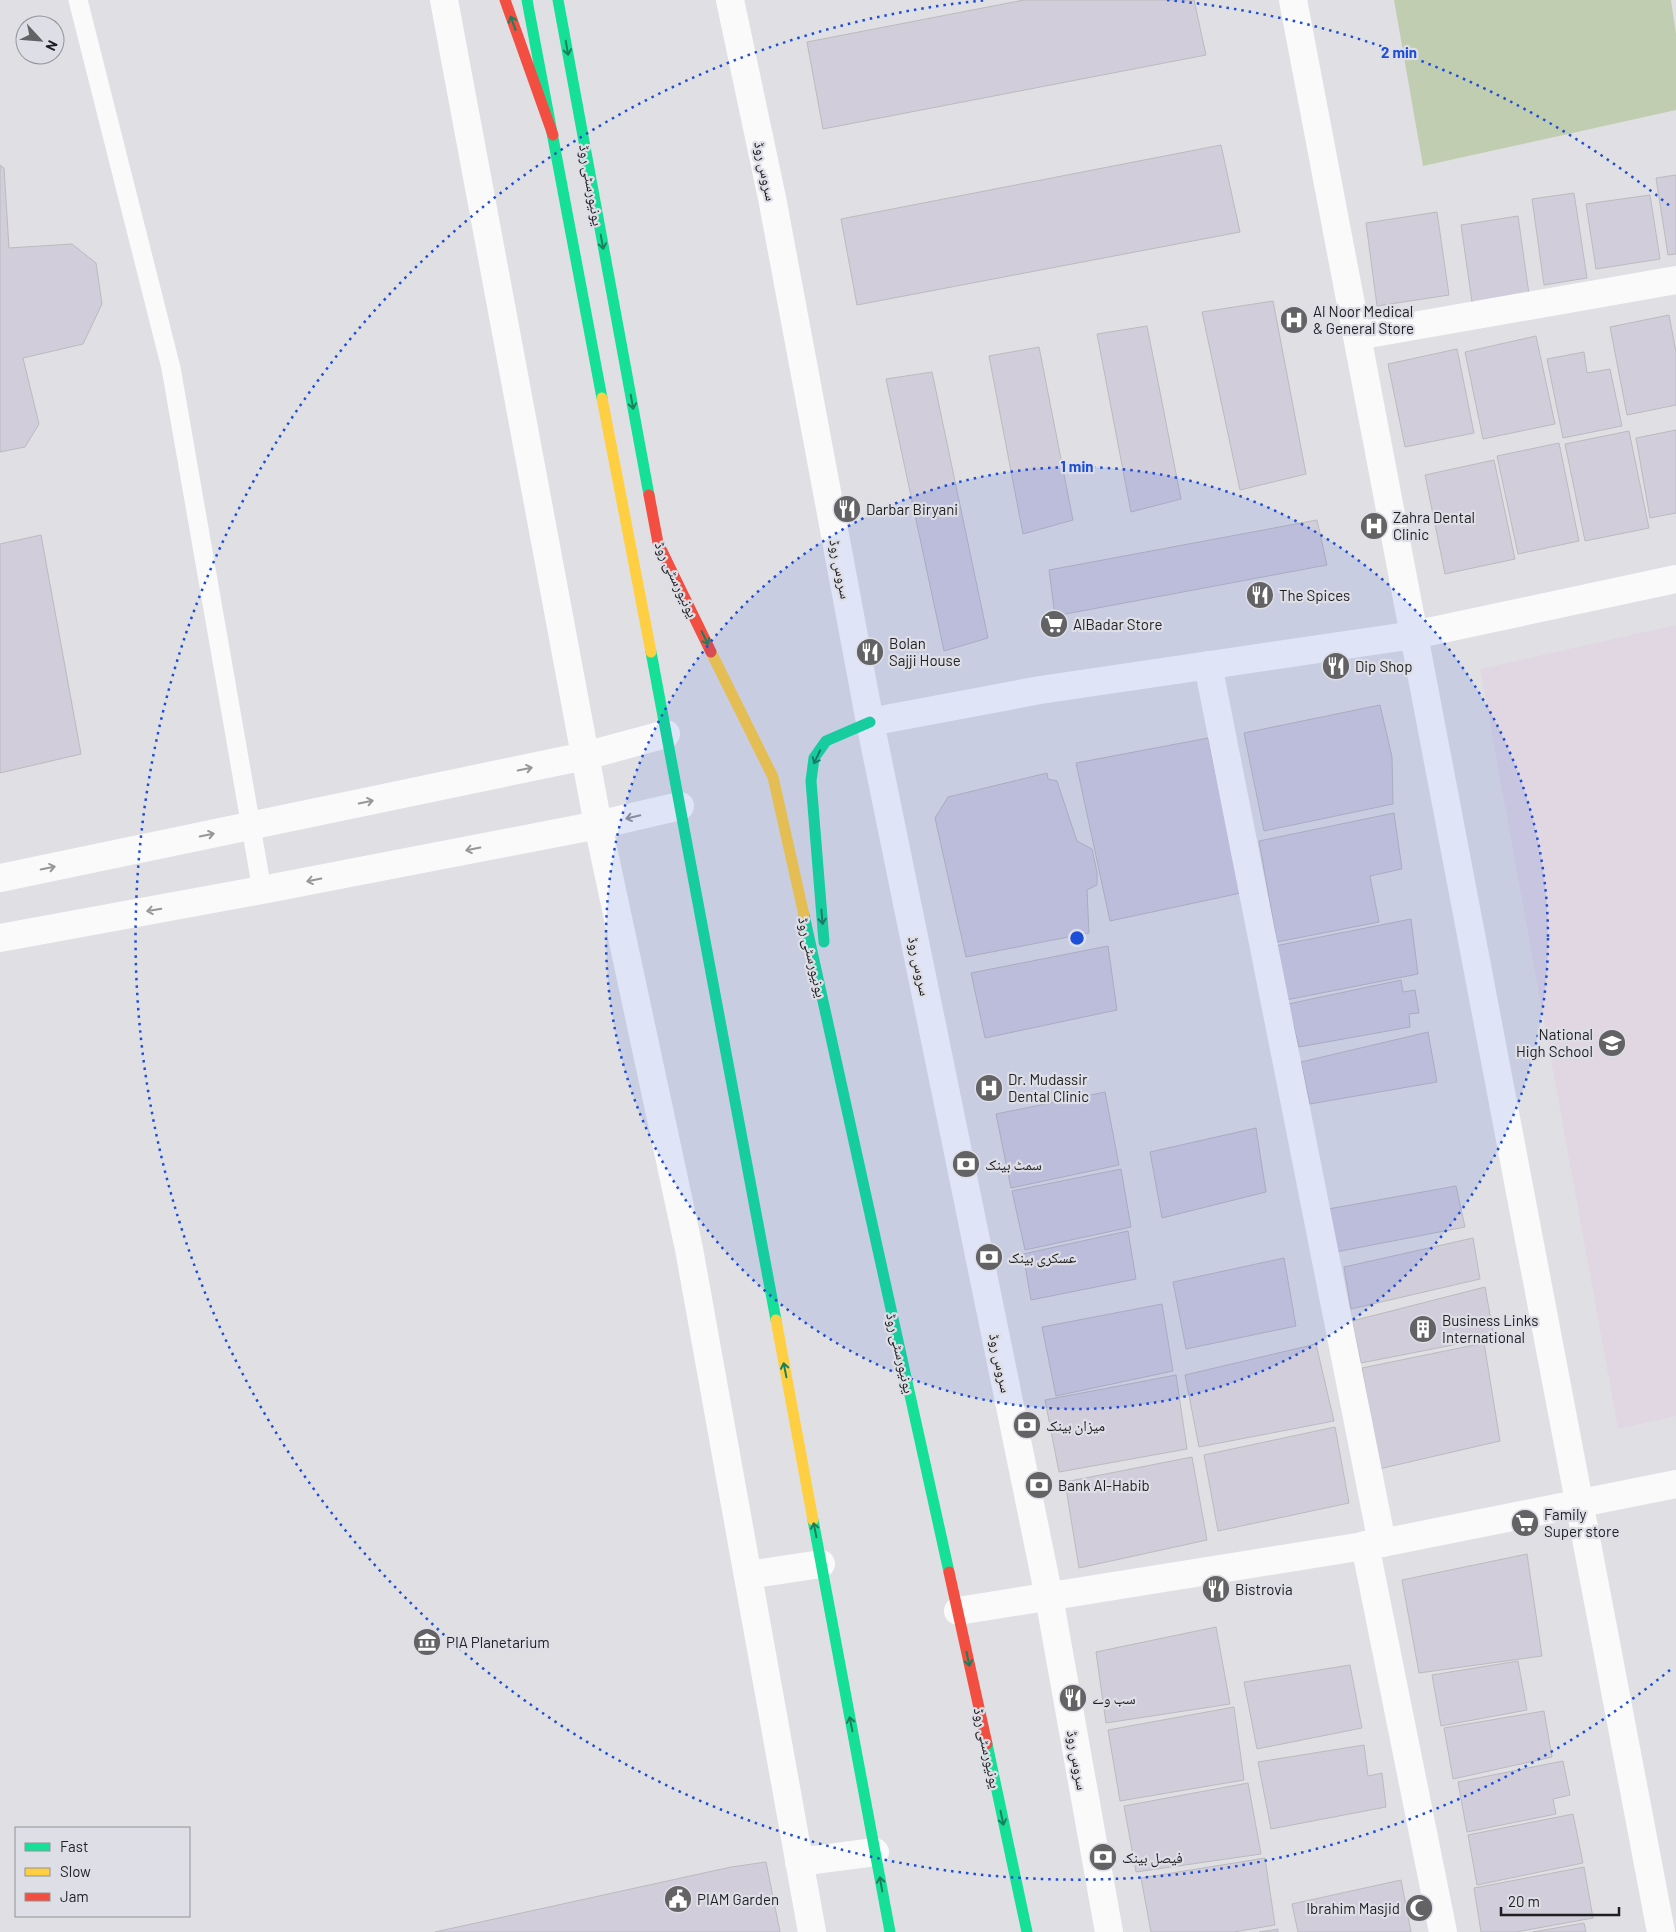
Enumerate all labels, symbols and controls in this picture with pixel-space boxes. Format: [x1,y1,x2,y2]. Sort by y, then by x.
north arrow [15,15,65,65]
one-way arrow [508,15,517,31]
text: N [42,38,62,54]
one-way arrow [562,40,572,56]
text: 2 min [1381,43,1417,61]
street label: سروس روڈ [749,140,781,203]
street label: یونیورسٹی روڈ [574,143,608,228]
one-way arrow [598,234,608,250]
place label: Al Noor Medical & General Store [1313,302,1414,337]
hospital icon: Al Noor Medical & General Store [1279,305,1309,335]
one-way arrow [627,394,637,410]
text: 1 min [1061,457,1093,475]
restaurant icon: Darbar Biryani [832,494,862,524]
place label: Darbar Biryani [866,500,958,518]
place label: Zahra Dental Clinic [1393,508,1475,543]
hospital icon: Zahra Dental Clinic [1359,511,1389,541]
street label: یونیورسٹی روڈ [650,538,703,621]
street label: سروس روڈ [824,538,856,601]
restaurant icon: The Spices [1245,580,1275,610]
place label: The Spices [1279,586,1350,604]
supermarket icon: AlBadar Store [1039,609,1069,639]
place label: AlBadar Store [1073,615,1162,633]
one-way arrow [700,631,710,646]
place label: Bolan Sajji House [889,634,961,669]
restaurant icon: Bolan Sajji House [855,637,885,667]
restaurant icon: Dip Shop [1321,651,1351,681]
place label: Dip Shop [1355,657,1413,675]
one-way arrow [811,749,821,764]
one-way arrow [517,764,533,773]
one-way arrow [358,797,374,806]
one-way arrow [625,813,641,822]
one-way arrow [198,830,214,840]
one-way arrow [466,845,482,854]
one-way arrow [39,863,55,872]
one-way arrow [306,876,322,885]
one-way arrow [147,906,163,916]
one-way arrow [817,909,827,925]
street label: یونیورسٹی روڈ [793,915,831,1000]
centre of rings [1068,929,1086,947]
street label: سروس روڈ [903,935,935,998]
place label: National High School [1516,1025,1593,1060]
school or university icon: National High School [1597,1028,1627,1058]
place label: Dr. Mudassir Dental Clinic [1008,1070,1089,1105]
hospital icon: Dr. Mudassir Dental Clinic [974,1073,1004,1103]
bank icon: سمٹ بینک [951,1149,981,1179]
place label: سمٹ بینک [985,1155,1042,1173]
bank icon: عسکری بینک [974,1242,1004,1272]
place label: عسکری بینک [1008,1248,1077,1268]
street label: یونیورسٹی روڈ [881,1311,919,1396]
place label: Business Links International [1442,1311,1538,1346]
building icon: Business Links International [1408,1314,1438,1344]
street label: سروس روڈ [984,1332,1016,1395]
one-way arrow [780,1363,790,1379]
bank icon: میزان بینک [1012,1410,1042,1440]
place label: میزان بینک [1046,1416,1105,1436]
bank icon: Bank Al-Habib [1024,1470,1054,1500]
place label: Bank Al-Habib [1058,1476,1150,1494]
place label: Family Super store [1544,1505,1619,1540]
supermarket icon: Family Super store [1510,1508,1540,1538]
one-way arrow [810,1523,820,1539]
restaurant icon: Bistrovia [1201,1574,1231,1604]
place label: Bistrovia [1235,1580,1293,1598]
museum icon: PIA Planetarium [412,1627,442,1657]
place label: PIA Planetarium [446,1633,550,1651]
one-way arrow [964,1651,973,1667]
restaurant icon: سب وے [1058,1683,1088,1713]
place label: سب وے [1092,1689,1136,1708]
street label: یونیورسٹی روڈ [969,1706,1005,1791]
one-way arrow [846,1717,856,1733]
street label: سروس روڈ [1062,1729,1092,1792]
one-way arrow [998,1810,1008,1826]
legend [15,1827,190,1917]
text: Fast [60,1837,88,1855]
bank icon: فیصل بینک [1088,1842,1118,1872]
place label: فیصل بینک [1122,1848,1183,1868]
text: Slow [60,1862,91,1880]
one-way arrow [876,1876,885,1892]
public building icon: PIAM Garden [663,1884,693,1914]
scale bar [1501,1884,1618,1916]
text: Jam [60,1887,89,1905]
place label: PIAM Garden [697,1890,779,1908]
text: 20 m [1508,1892,1540,1910]
mosque icon: Ibrahim Masjid [1404,1893,1434,1923]
place label: Ibrahim Masjid [1306,1899,1400,1917]

